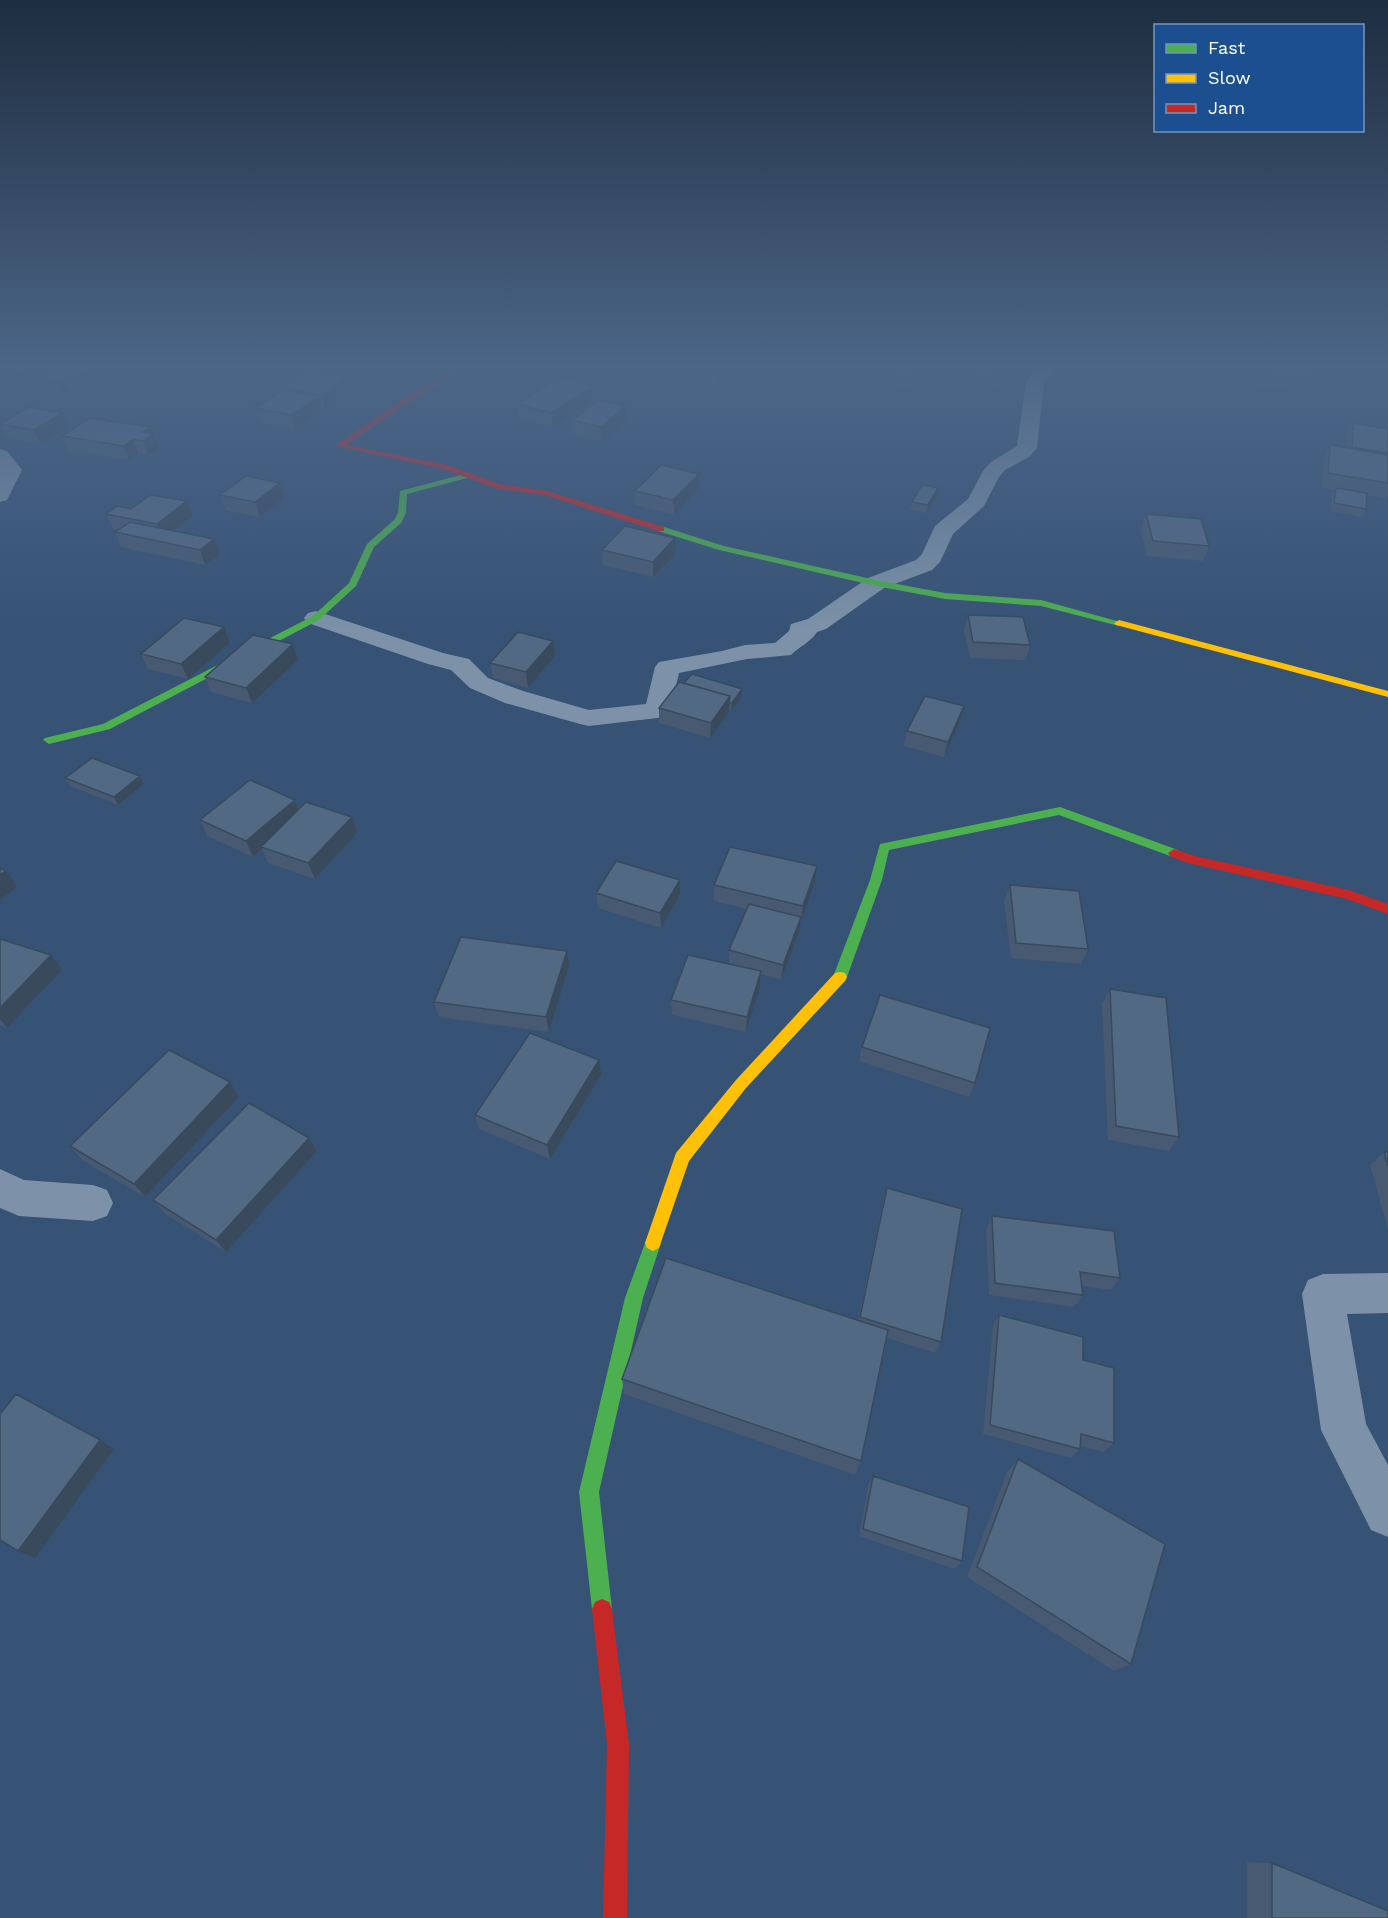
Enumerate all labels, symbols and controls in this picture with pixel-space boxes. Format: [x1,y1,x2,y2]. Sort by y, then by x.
legend [1154,24,1364,132]
text: Fast [1208,37,1246,58]
text: Slow [1208,67,1251,88]
text: Jam [1208,97,1245,118]

